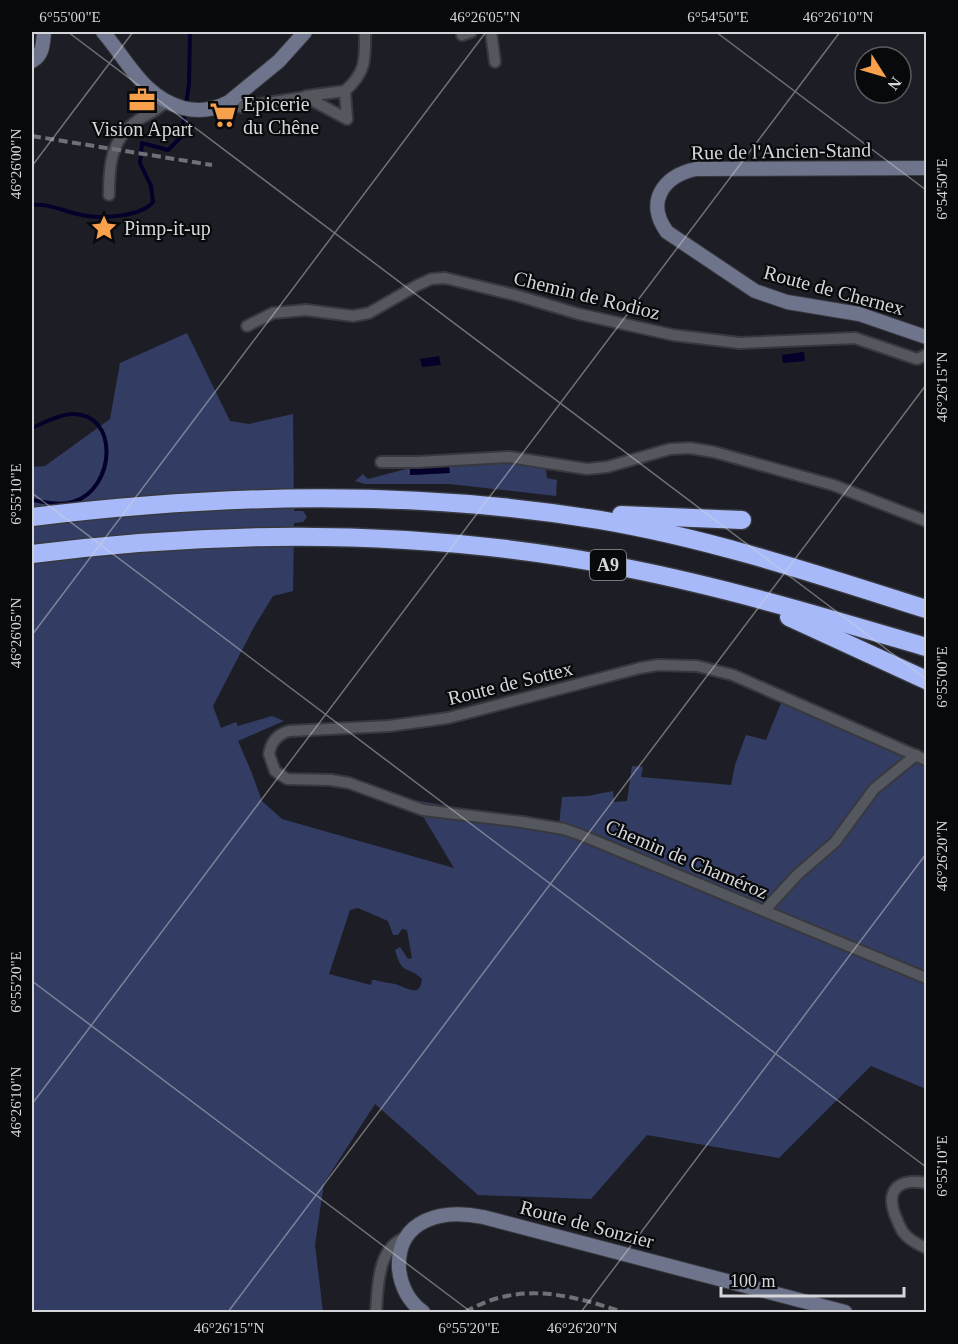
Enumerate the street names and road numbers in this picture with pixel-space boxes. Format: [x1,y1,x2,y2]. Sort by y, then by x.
street label: Rue de l'Ancien-Stand [691,138,871,164]
street label: Route de Chernex [761,261,907,319]
street label: Chemin de Rodioz [512,266,663,324]
road number: A9 [590,550,626,580]
street label: Route de Sottex [445,657,575,709]
street label: Chemin de Chaméroz [602,815,772,903]
street label: Route de Sonzier [518,1196,657,1253]

